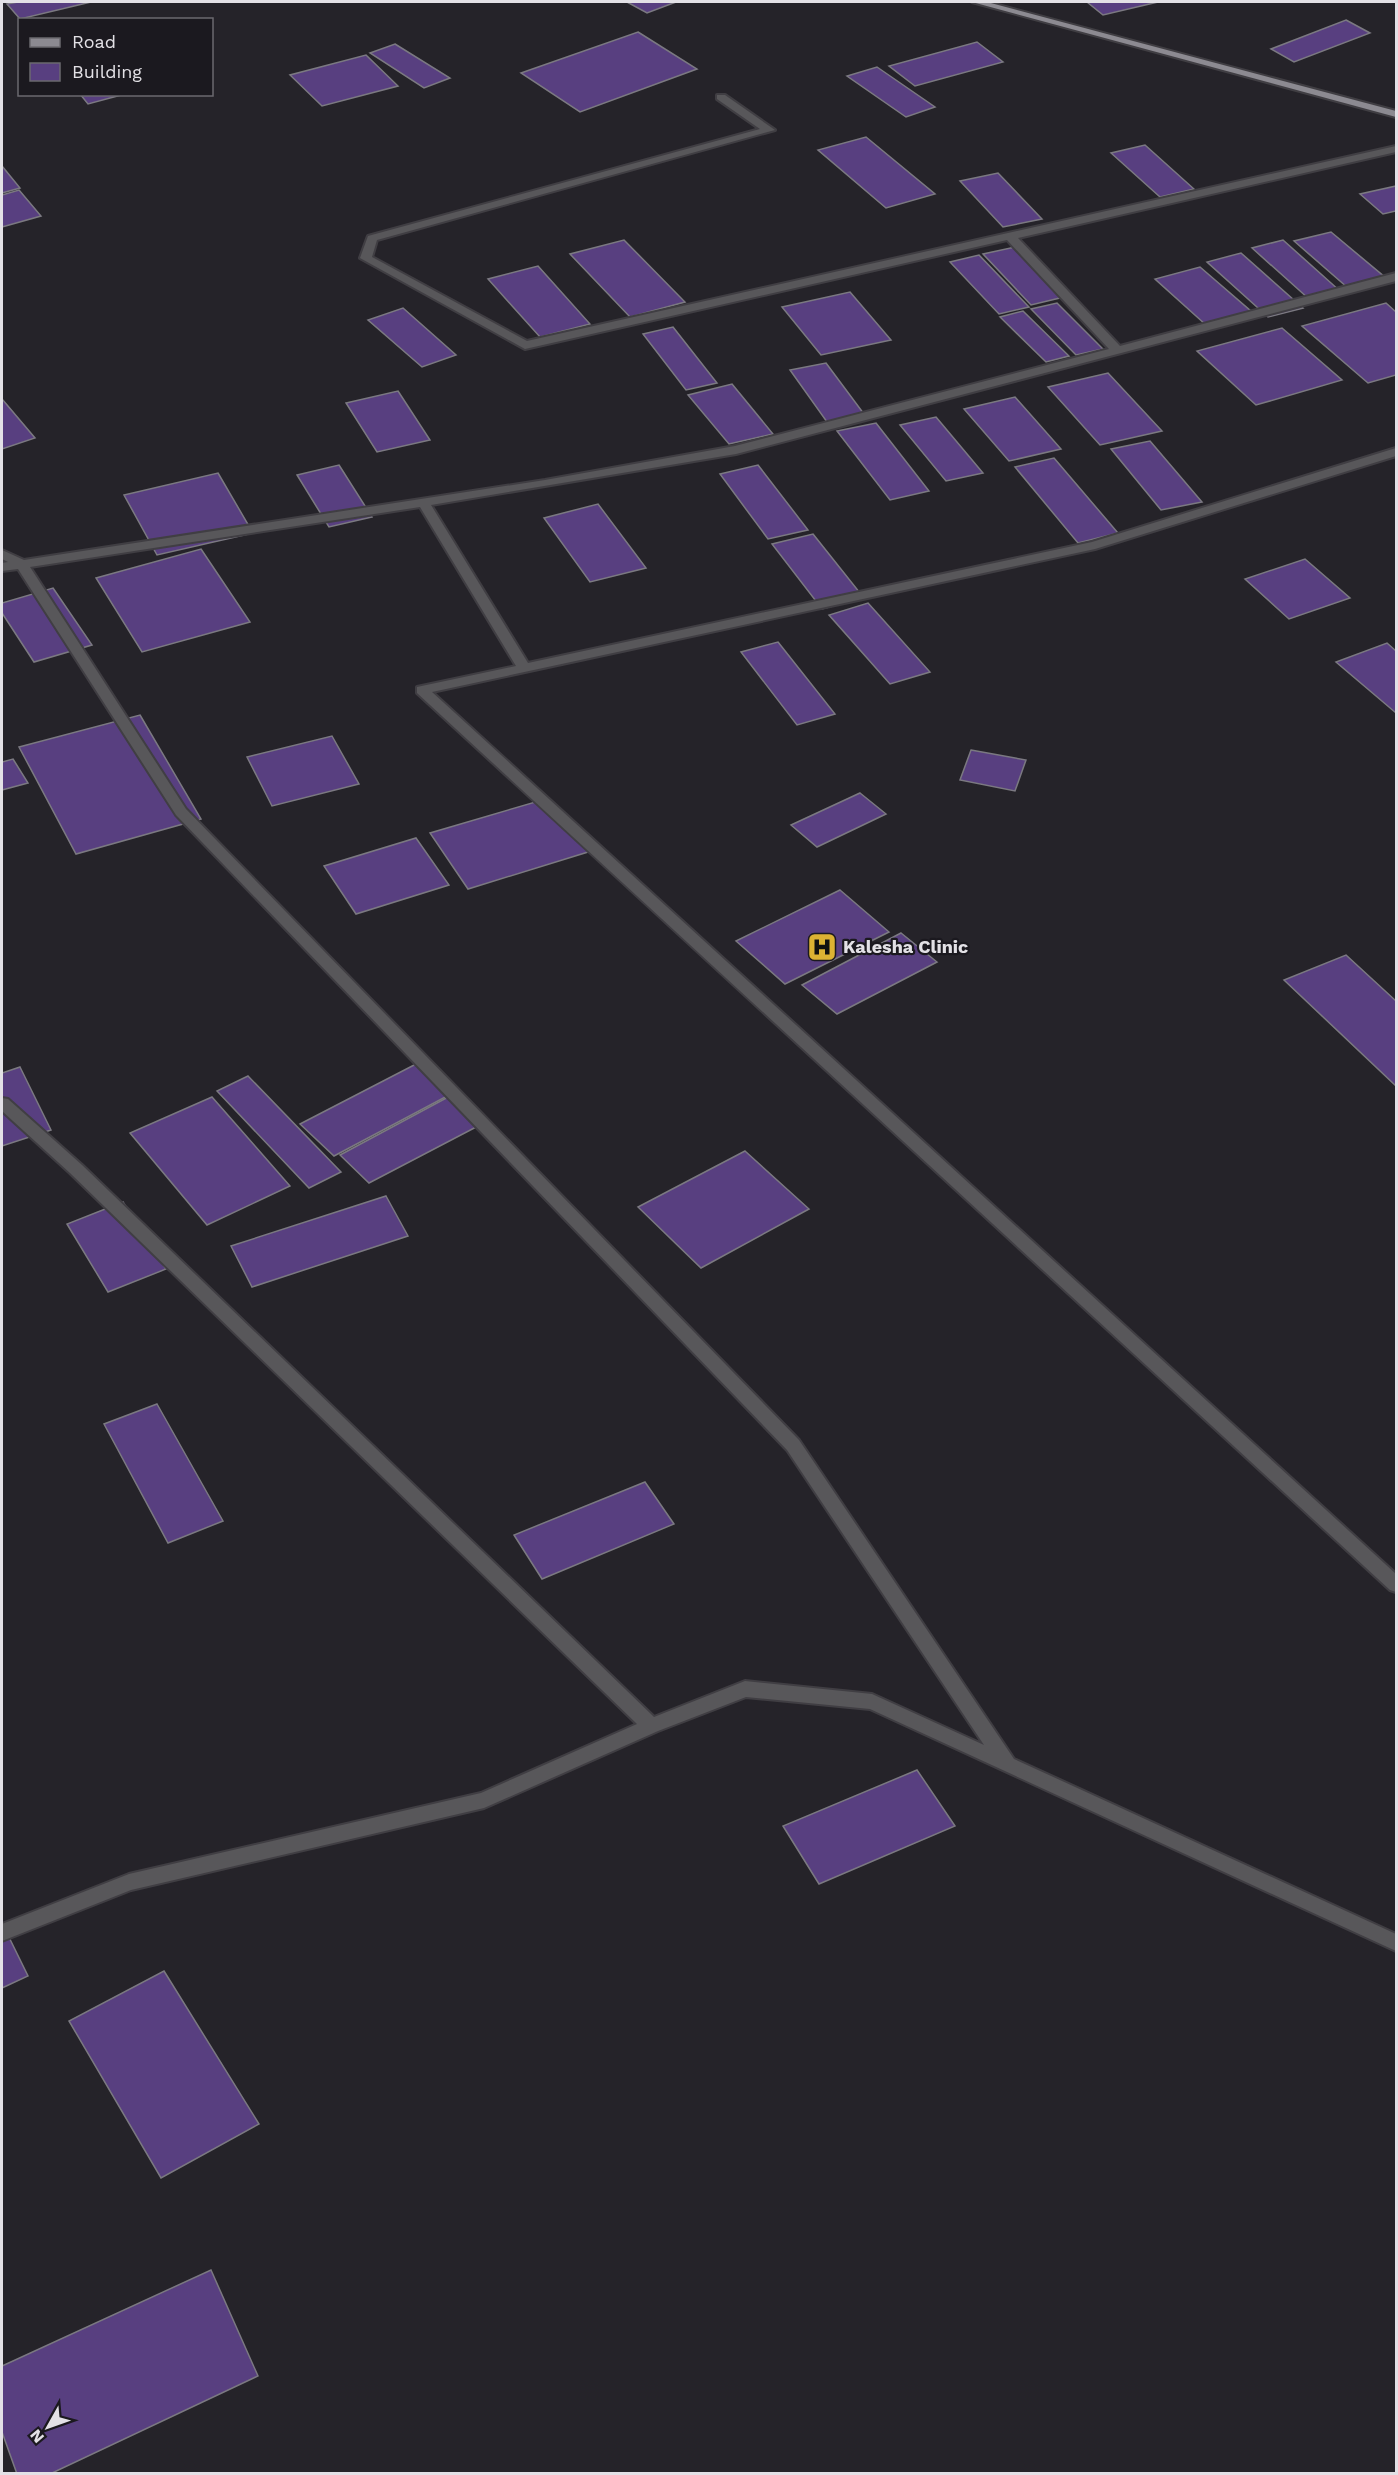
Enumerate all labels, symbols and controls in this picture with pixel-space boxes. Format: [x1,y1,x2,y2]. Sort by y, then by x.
legend [18,18,213,96]
text: Road [72,31,116,52]
text: Building [72,61,142,82]
hospital icon: Kalesha Clinic [806,931,838,963]
place label: Kalesha Clinic [843,936,968,957]
north arrow [18,2397,78,2457]
text: N [26,2426,48,2447]

